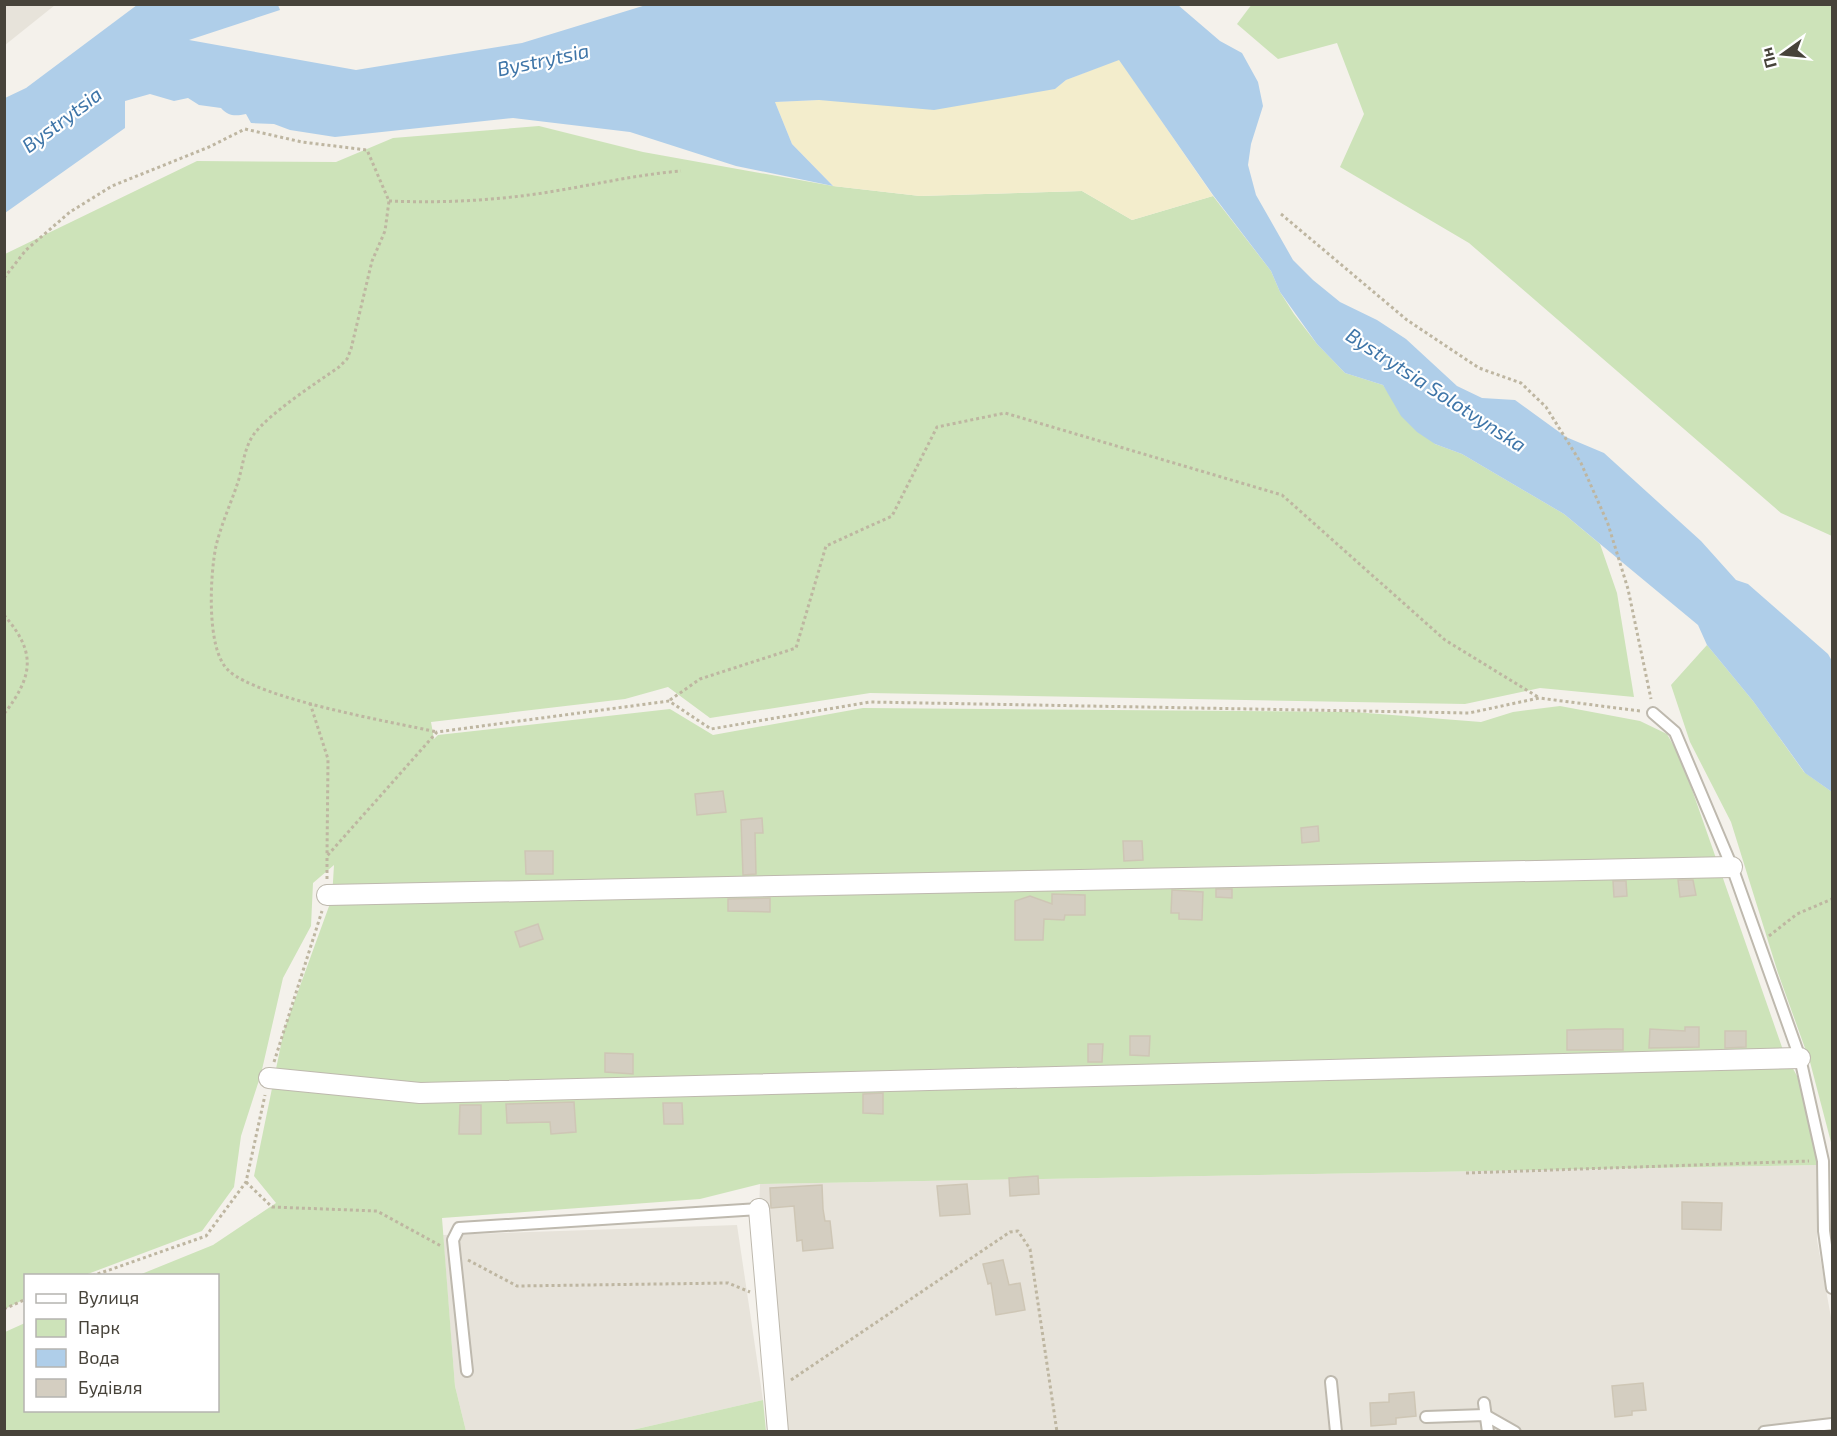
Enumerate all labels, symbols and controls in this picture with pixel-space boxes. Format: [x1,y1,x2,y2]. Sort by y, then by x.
north arrow [1753,24,1813,84]
water label: Bystrytsia [495,38,591,81]
text: Пн [1756,46,1780,71]
water label: Bystrytsia [17,81,107,158]
water label: Bystrytsia Solotvynska [1341,322,1531,457]
legend [24,1274,219,1412]
text: Вулиця [78,1286,139,1308]
text: Парк [78,1316,120,1338]
text: Вода [78,1346,120,1368]
text: Будівля [78,1376,142,1398]

